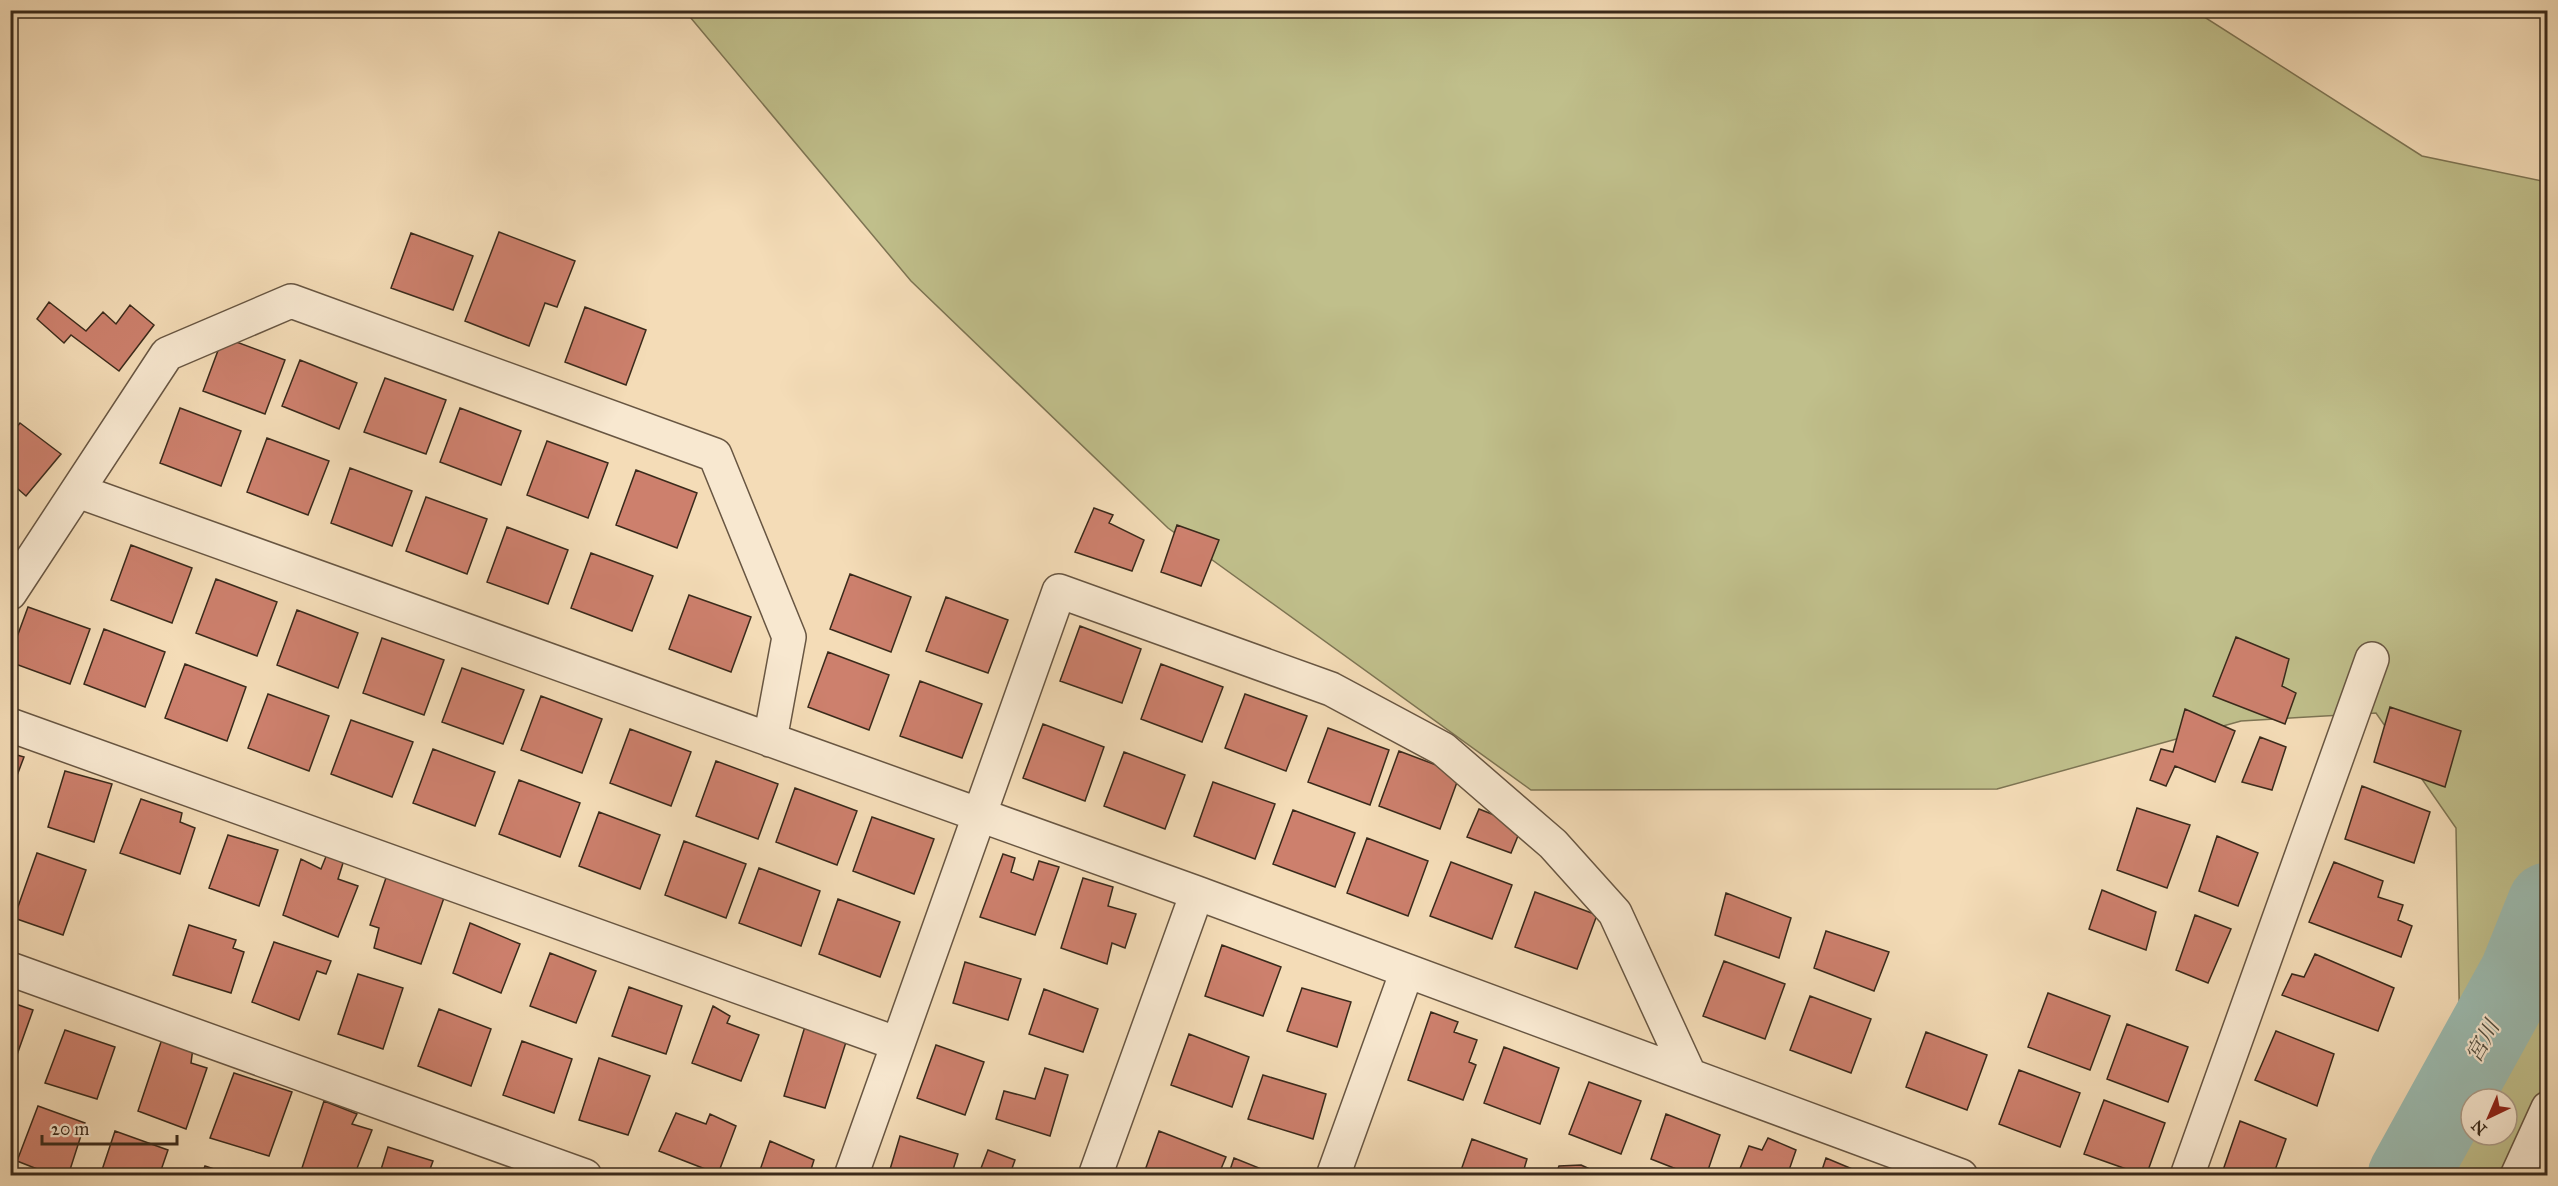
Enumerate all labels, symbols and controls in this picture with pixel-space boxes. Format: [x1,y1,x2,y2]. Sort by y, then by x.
water label: 宮川 [2460,1014,2506,1067]
north arrow [2459,1087,2519,1147]
scale bar [42,1108,177,1146]
text: N [2467,1116,2490,1139]
text: 20 m [51,1118,89,1140]

